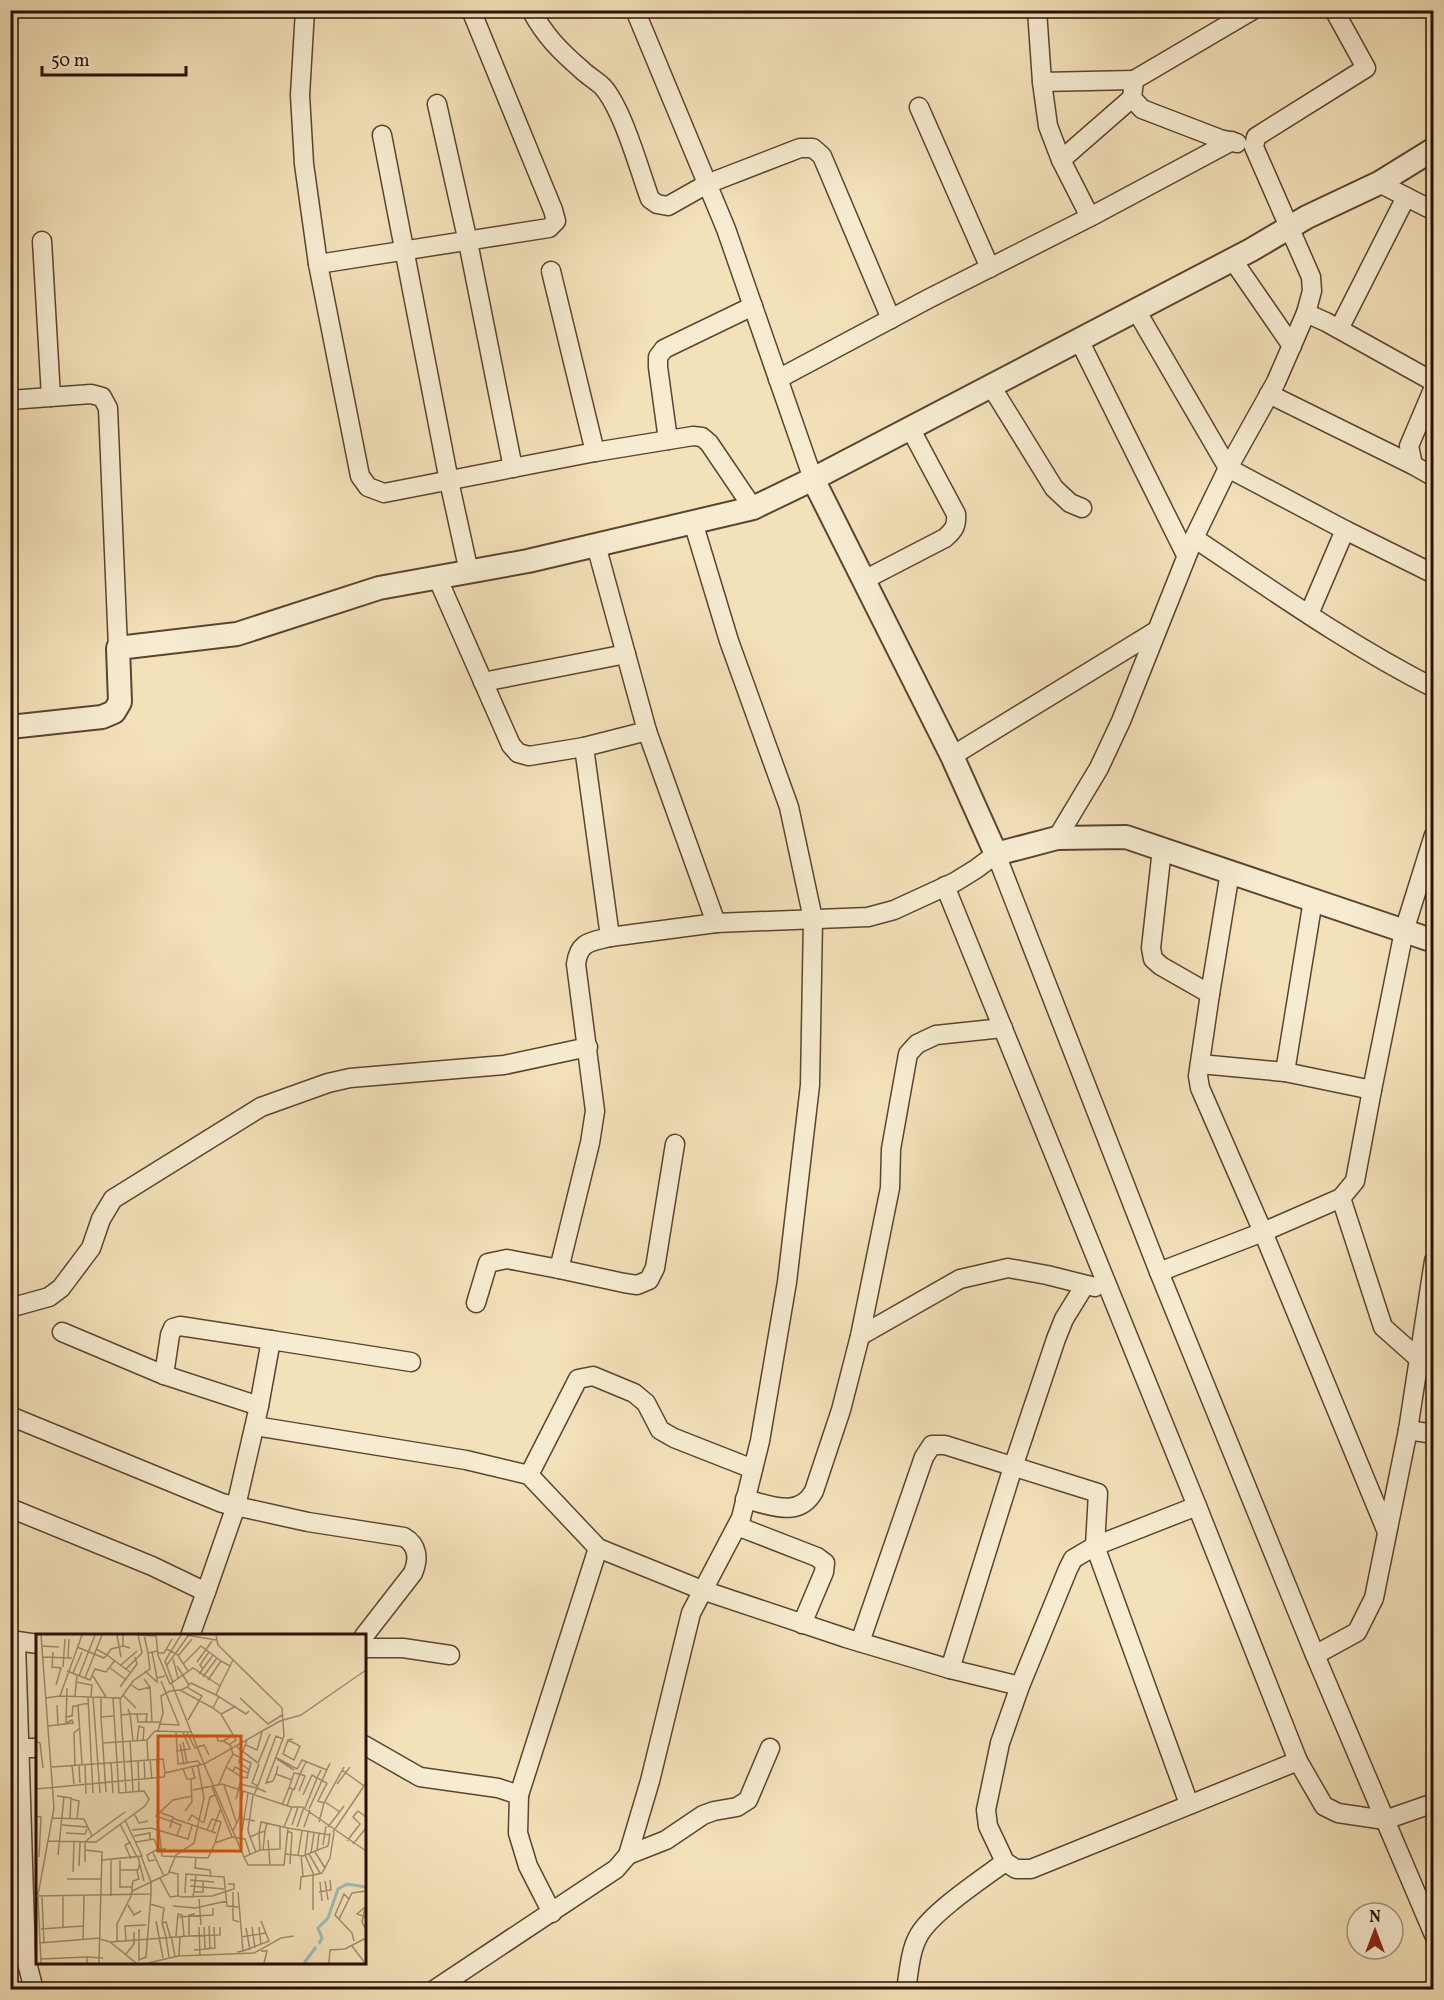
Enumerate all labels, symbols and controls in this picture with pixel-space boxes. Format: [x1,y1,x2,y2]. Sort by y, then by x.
scale bar [42,39,186,77]
text: 50 m [51,49,90,74]
inset map [36,1634,366,1964]
north arrow [1345,1901,1405,1961]
text: N [1369,1907,1381,1929]

